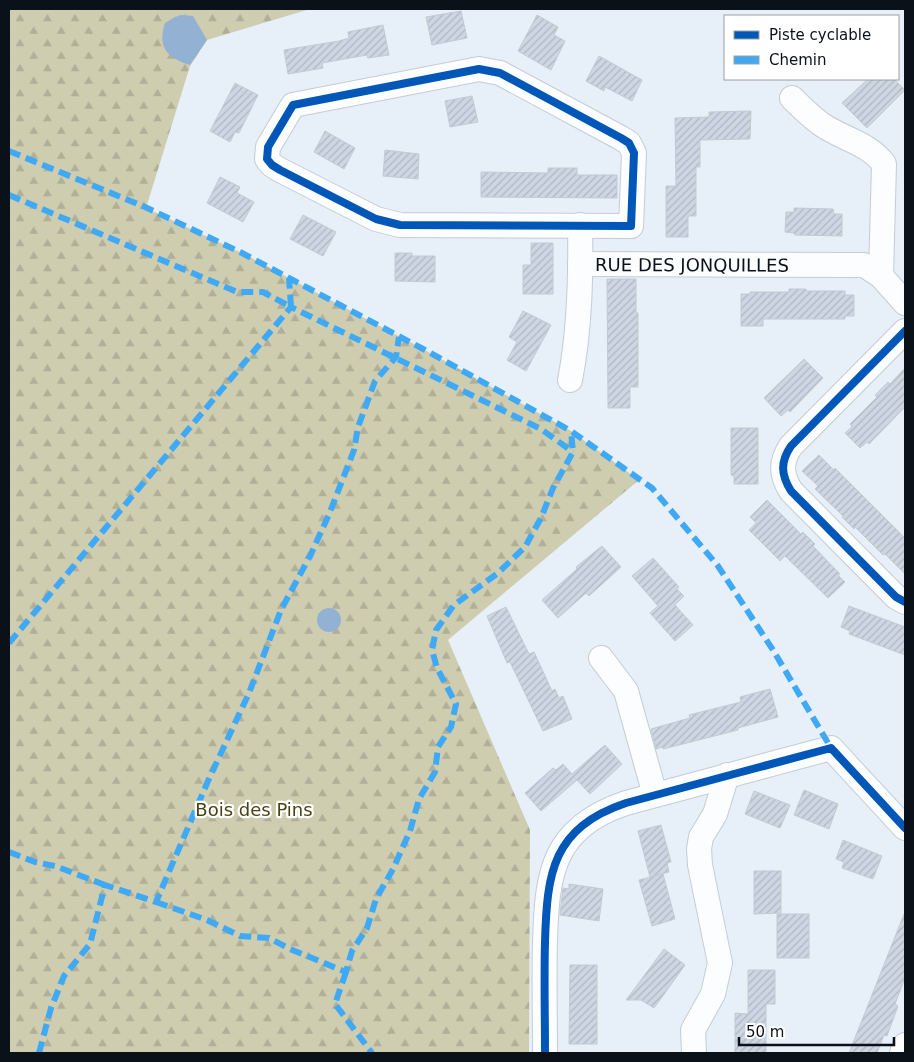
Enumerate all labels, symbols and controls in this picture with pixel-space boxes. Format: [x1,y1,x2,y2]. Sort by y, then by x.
legend [724,15,899,80]
text: Piste cyclable [769,26,871,44]
text: Chemin [769,51,827,69]
street label: RUE DES JONQUILLES [595,254,789,275]
park label: Bois des Pins [195,799,313,820]
scale bar [739,1014,894,1046]
text: 50 m [746,1023,784,1041]

